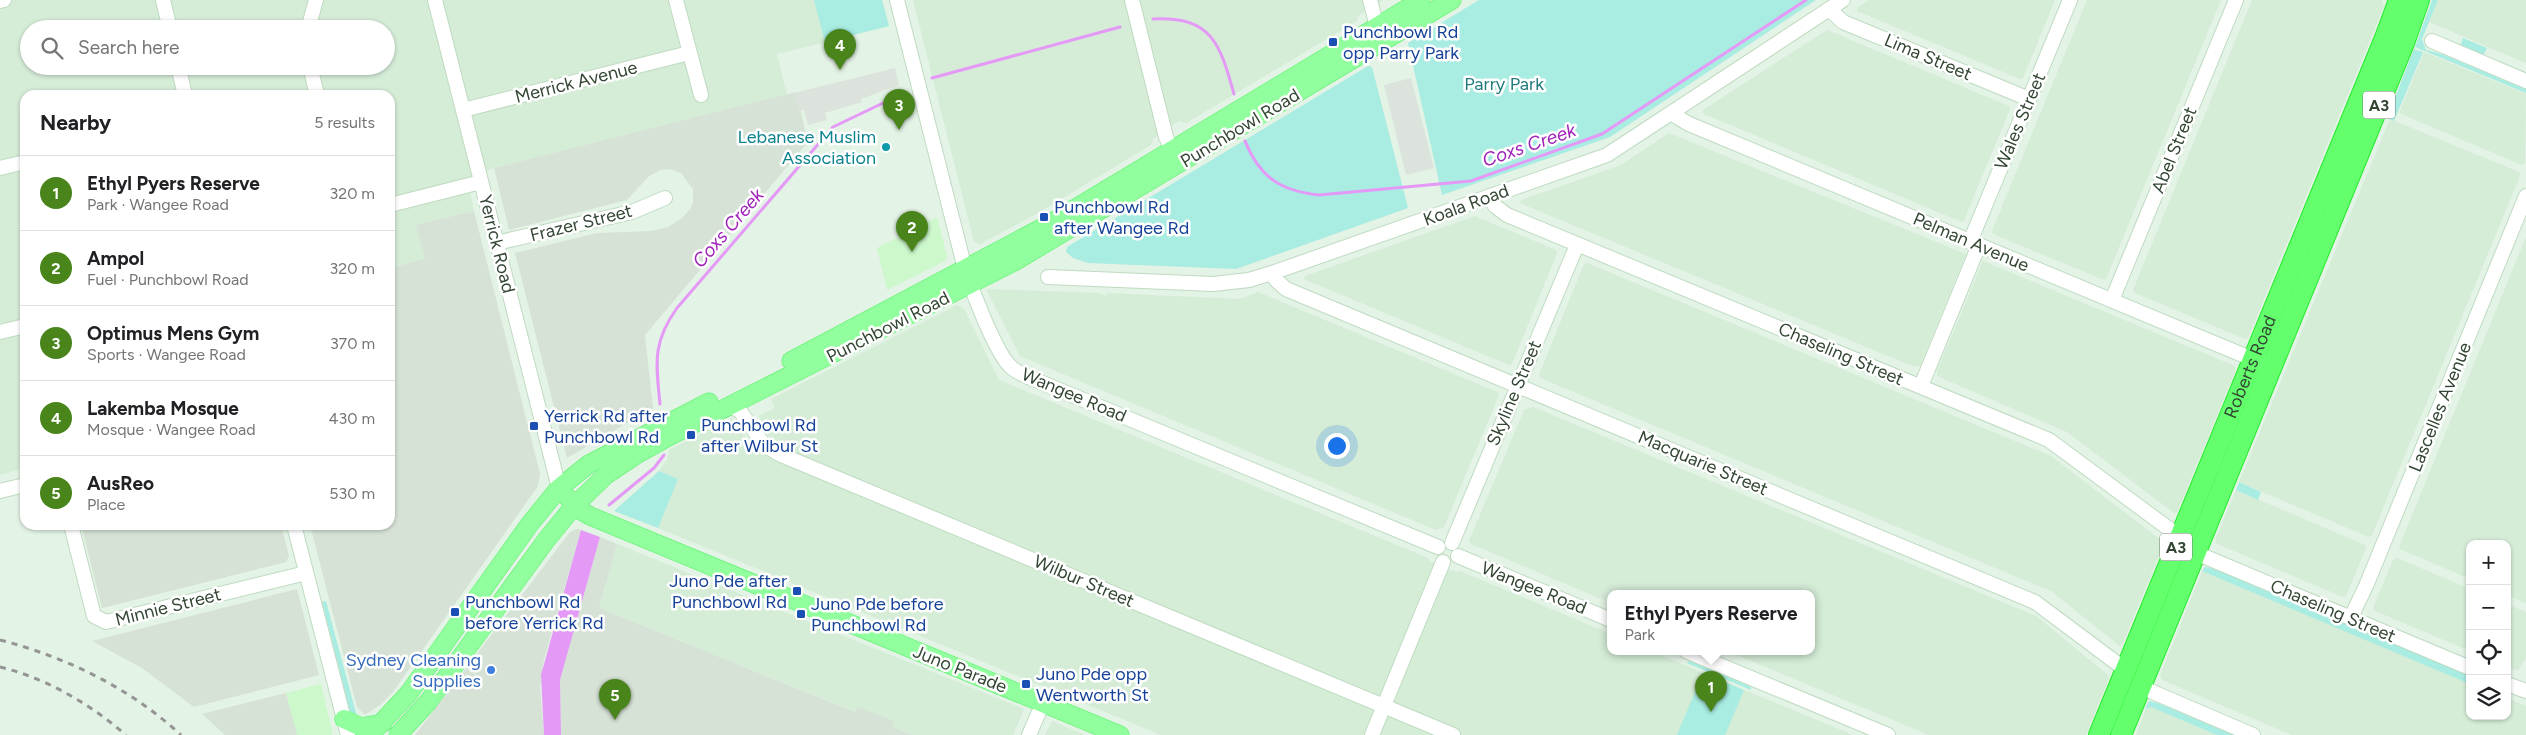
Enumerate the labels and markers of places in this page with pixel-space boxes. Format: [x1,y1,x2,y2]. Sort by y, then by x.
place label: Punchbowl Rd opp Parry Park [1343,21,1459,64]
pin: 4 [824,29,856,70]
marker: Punchbowl Rd opp Parry Park [1327,36,1339,48]
pin: 3 [883,89,915,130]
place label: Lebanese Muslim Association [737,126,876,169]
marker: Lebanese Muslim Association [880,141,892,153]
place label: Punchbowl Rd after Wangee Rd [1054,196,1189,239]
pin: 2 [896,211,928,252]
marker: Punchbowl Rd after Wangee Rd [1038,211,1050,223]
place label: Yerrick Rd after Punchbowl Rd [544,405,668,448]
place label: Punchbowl Rd after Wilbur St [701,414,819,457]
marker: Yerrick Rd after Punchbowl Rd [528,420,540,432]
marker: Punchbowl Rd after Wilbur St [685,429,697,441]
place label: Juno Pde after Punchbowl Rd [669,570,787,613]
marker: Juno Pde after Punchbowl Rd [791,585,803,597]
place label: Punchbowl Rd before Yerrick Rd [465,591,603,634]
place label: Juno Pde before Punchbowl Rd [811,593,944,636]
marker: Punchbowl Rd before Yerrick Rd [449,606,461,618]
marker: Juno Pde before Punchbowl Rd [795,608,807,620]
place label: Sydney Cleaning Supplies [346,649,481,692]
place label: Juno Pde opp Wentworth St [1036,663,1149,706]
marker: Sydney Cleaning Supplies [485,664,497,676]
pin: 1 [1695,671,1727,712]
marker: Juno Pde opp Wentworth St [1020,678,1032,690]
pin: 5 [599,679,631,720]

